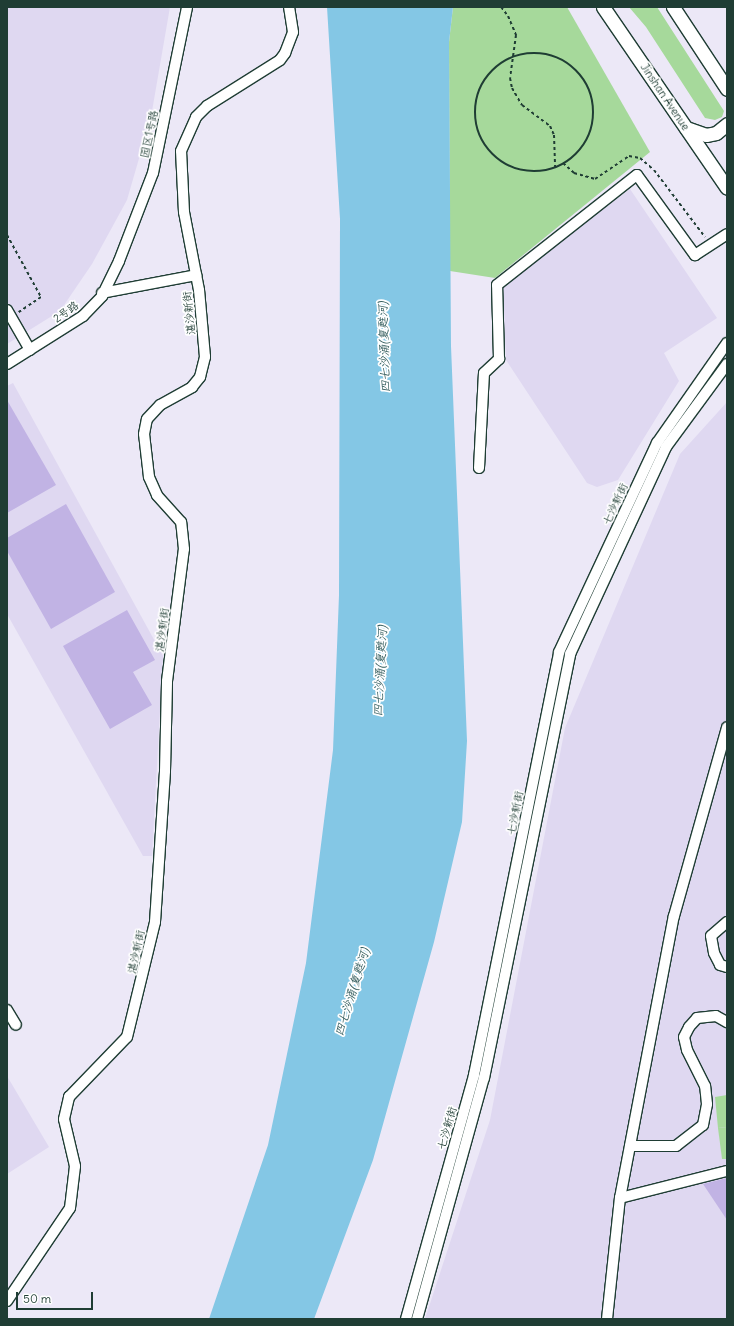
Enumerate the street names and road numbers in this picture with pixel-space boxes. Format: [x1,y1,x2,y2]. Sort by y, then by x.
street label: Jinshan Avenue [638,61,692,133]
street label: 园区1号路 [138,109,160,159]
street label: 湛沙新街 [180,290,198,336]
street label: 2号路 [51,299,81,325]
street label: 七沙新街 [600,481,630,527]
street label: 湛沙新街 [153,607,171,653]
street label: 七沙新街 [504,790,526,836]
street label: 湛沙新街 [125,929,147,975]
street label: 七沙新街 [435,1105,459,1151]

